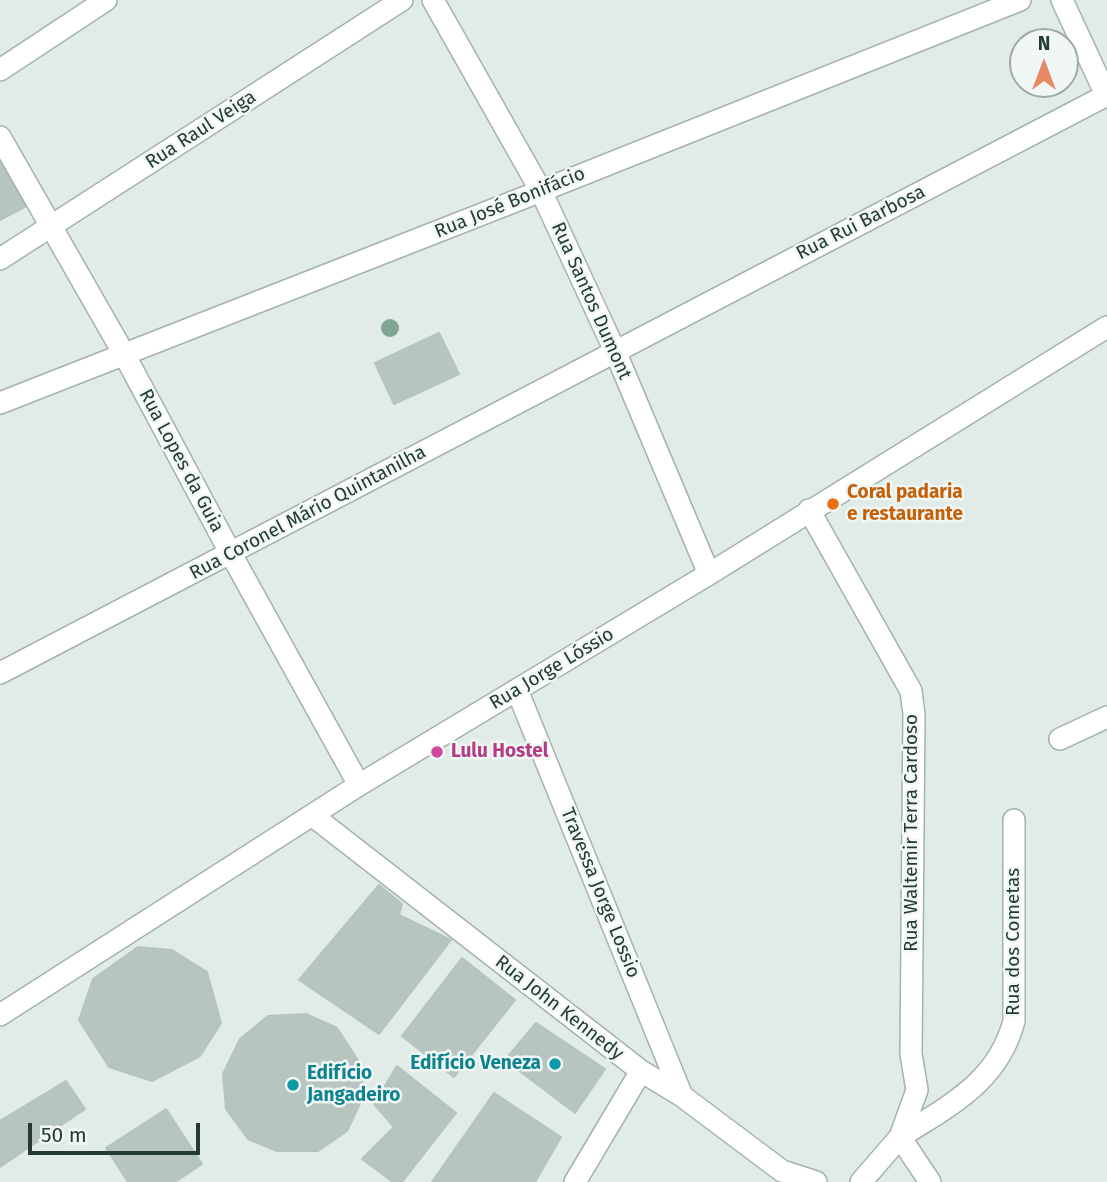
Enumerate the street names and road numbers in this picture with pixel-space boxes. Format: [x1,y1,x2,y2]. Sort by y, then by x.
street label: Rua Raul Veiga [142,86,260,174]
street label: Rua José Bonifácio [432,162,588,244]
street label: Rua Rui Barbosa [793,181,929,265]
street label: Rua Santos Dumont [546,219,636,383]
street label: Rua Lopes da Guia [134,385,228,537]
street label: Rua Coronel Mário Quintanilha [186,441,430,585]
street label: Rua Jorge Lóssio [486,623,618,715]
street label: Rua Waltemir Terra Cardoso [901,714,923,952]
street label: Travessa Jorge Lossio [555,805,645,981]
street label: Rua dos Cometas [1003,868,1025,1016]
street label: Rua John Kennedy [490,951,628,1065]

